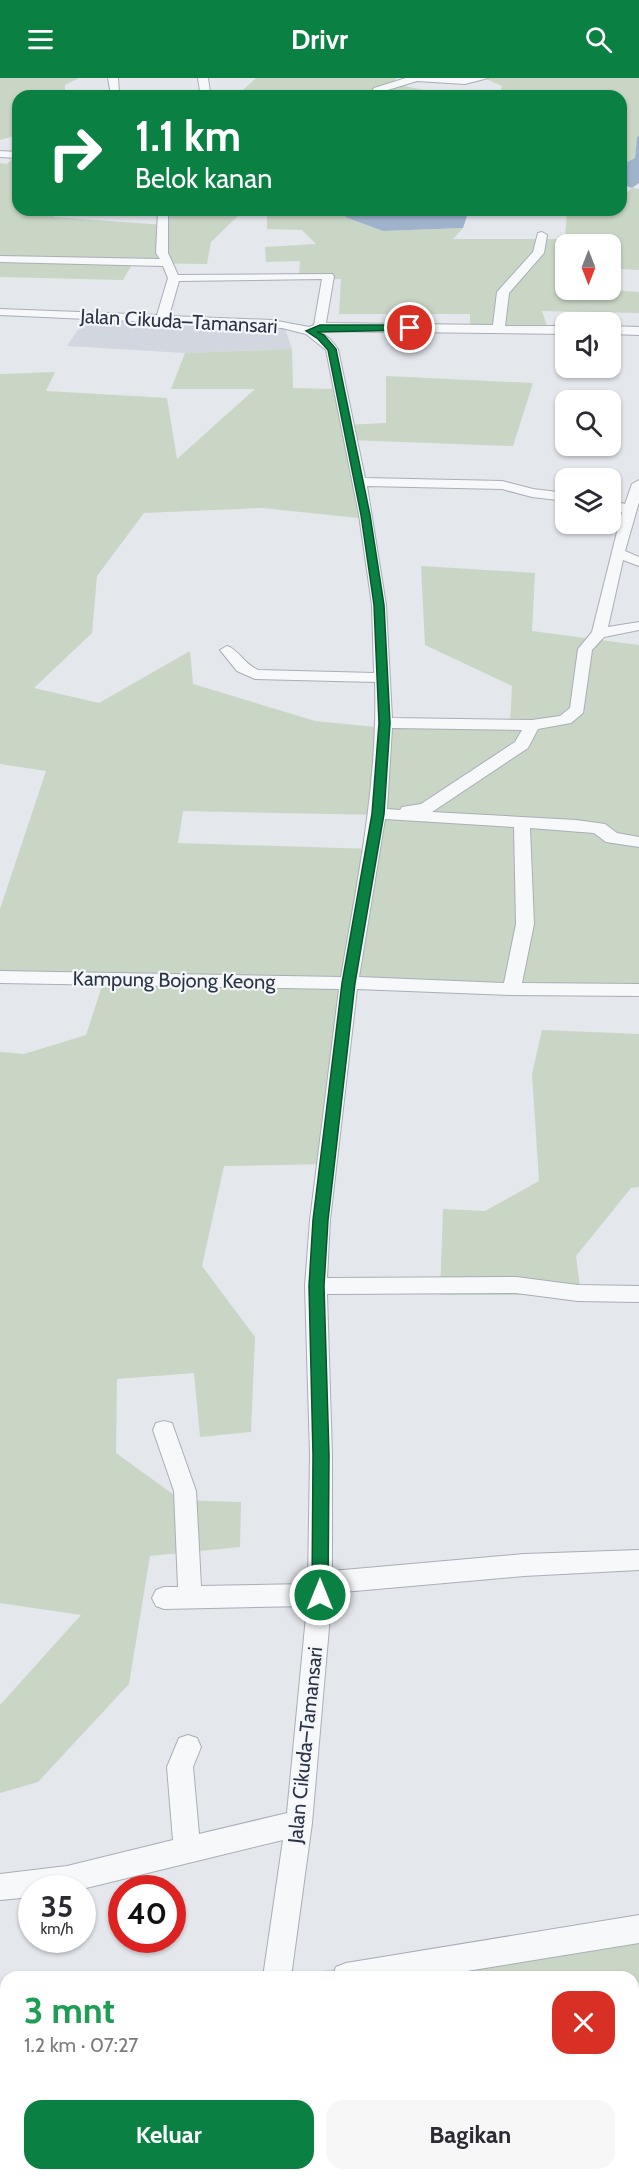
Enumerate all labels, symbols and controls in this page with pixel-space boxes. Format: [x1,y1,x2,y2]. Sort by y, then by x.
icon: menu [24,23,57,56]
text: Drivr [291,23,348,56]
icon: search [582,23,615,56]
text: 1.1 km [135,110,241,162]
icon: right [36,114,114,192]
text: Belok kanan [135,162,272,195]
north arrow [555,234,621,300]
map controls [555,234,621,534]
pin [384,302,435,353]
street label: Jalan Cikuda–Tamansari [79,304,278,338]
icon: arrive [393,311,426,344]
button: sound [555,312,621,378]
button: search [555,390,621,456]
button: layers [555,468,621,534]
street label: Kampung Bojong Keong [73,966,277,994]
position arrow [288,1563,352,1627]
street label: Jalan Cikuda–Tamansari [283,1645,327,1846]
speed limit sign: 40 [108,1875,186,1953]
text: 35 [41,1888,73,1925]
text: km/h [41,1920,73,1938]
text: 3 mnt [24,1988,115,2032]
button: close [552,1991,615,2054]
text: 1.2 km · 07:27 [24,2033,138,2057]
button: Keluar [24,2100,314,2169]
button: Bagikan [326,2100,615,2169]

